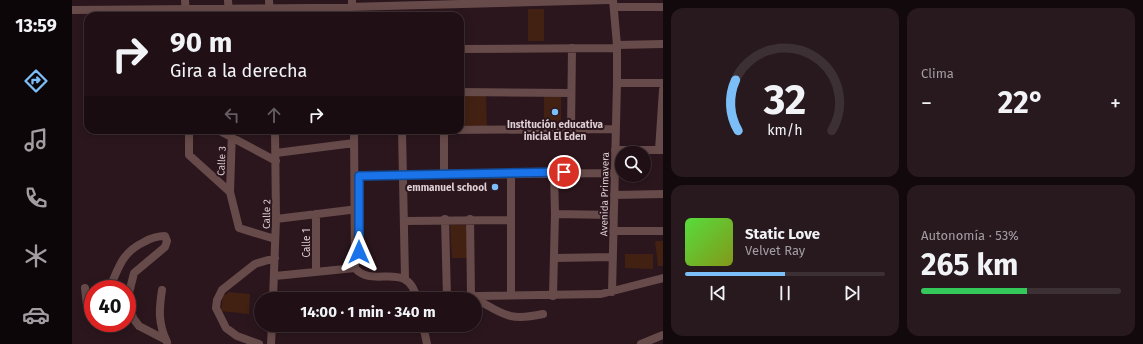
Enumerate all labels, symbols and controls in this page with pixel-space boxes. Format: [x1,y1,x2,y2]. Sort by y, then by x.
text: 13:59 [15,15,57,37]
text: 90 m [170,26,232,59]
icon: right [104,28,156,80]
text: Gira a la derecha [170,60,307,82]
text: Clima [921,66,954,81]
icon: directions [22,67,50,95]
text: 32 [763,74,806,124]
text: 22° [998,85,1044,121]
text: − [921,90,932,117]
text: + [1110,90,1121,117]
icon: left [221,104,243,126]
icon: ahead [263,104,285,126]
icon: right [305,104,327,126]
marker: Institución educativa inicial El Eden [550,107,560,117]
place label: Institución educativa inicial El Eden [507,118,603,143]
text: km/h [767,121,803,138]
icon: music [22,126,50,154]
street label: Calle 3 [215,146,229,176]
map controls [615,146,651,182]
button: search [615,146,651,182]
street label: Avenida Primavera [598,152,612,236]
pin [547,155,581,189]
icon: arrive [553,161,575,183]
place label: emmanuel school [407,182,487,194]
marker: emmanuel school [490,182,500,192]
icon: phone [22,184,50,212]
street label: Calle 2 [261,199,273,229]
text: Static Love [745,225,820,243]
street label: Calle 1 [301,228,313,258]
text: Autonomía · 53% [921,228,1019,243]
position arrow [338,231,380,273]
icon: climate [22,242,50,270]
text: Velvet Ray [745,243,805,258]
text: 265 km [921,247,1018,283]
speed limit sign: 40 [84,280,136,332]
icon: previous [707,282,729,304]
icon: pause [774,282,796,304]
icon: next [841,282,863,304]
icon: car [22,301,50,329]
text: 14:00 · 1 min · 340 m [300,303,436,321]

